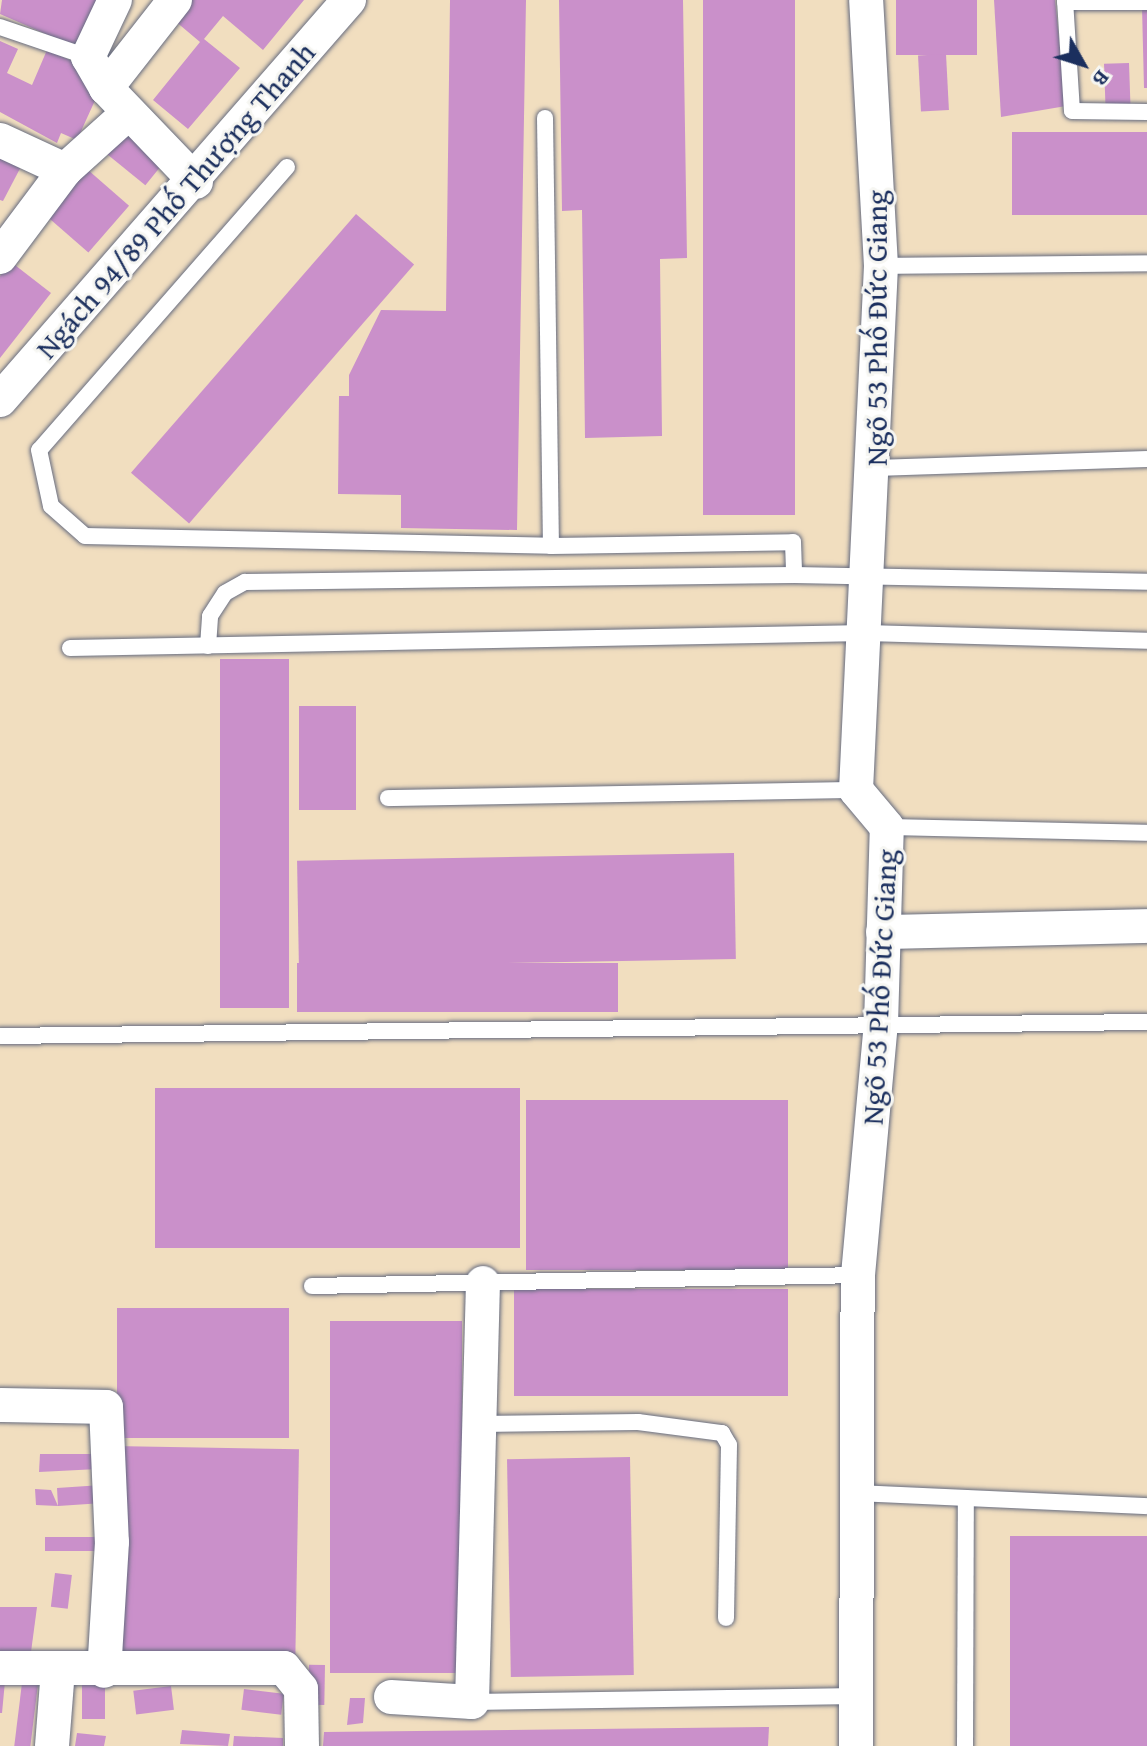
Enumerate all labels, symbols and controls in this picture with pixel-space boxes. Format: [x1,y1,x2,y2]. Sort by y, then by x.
north arrow [1043,24,1123,104]
street label: Ngách 94/89 Phố Thượng Thanh [28,34,322,366]
text: B [1085,64,1118,94]
street label: Ngõ 53 Phố Đức Giang [858,190,894,466]
street label: Ngõ 53 Phố Đức Giang [854,848,904,1126]

